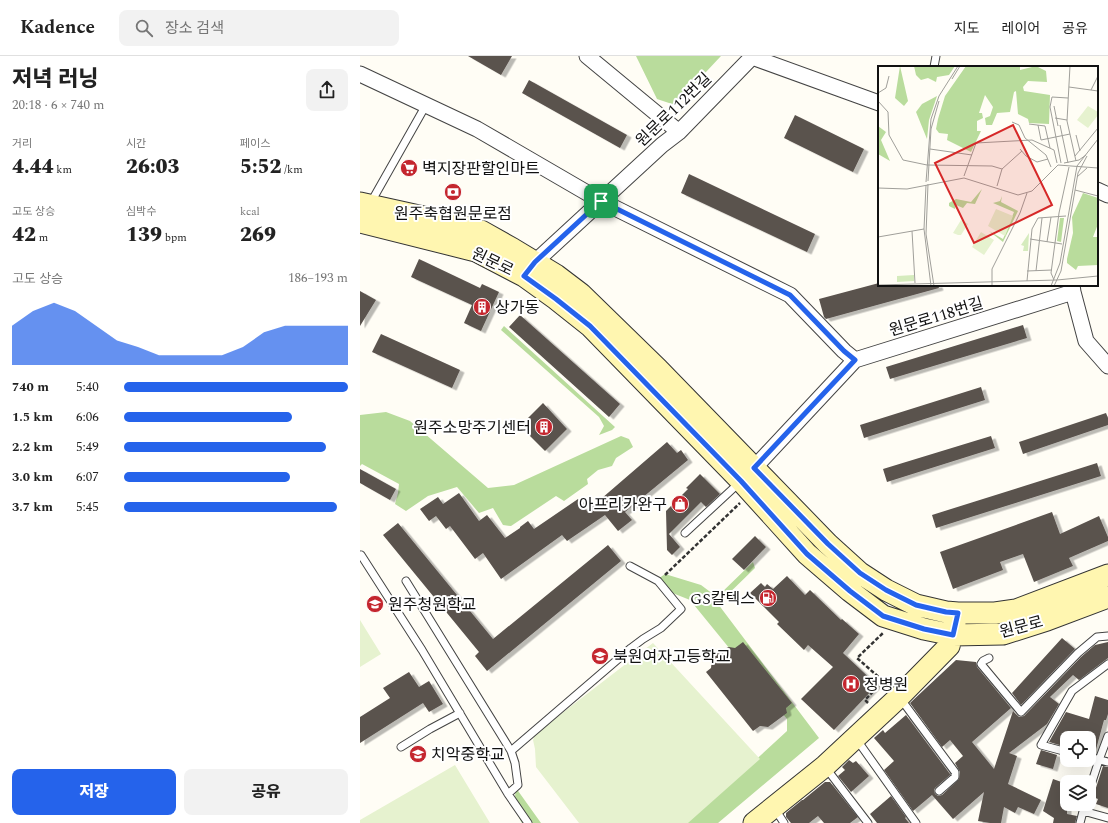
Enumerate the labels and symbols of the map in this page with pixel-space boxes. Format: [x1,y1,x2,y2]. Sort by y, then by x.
inset map [878,66,1098,286]
street label: 원문로112번길 [630,67,717,152]
place label: 벽지장판할인마트 [422,157,540,181]
supermarket icon: 벽지장판할인마트 [399,158,419,178]
bank icon: 원주축협원문로점 [443,182,463,202]
pin [584,184,618,218]
place label: 원주축협원문로점 [394,202,512,226]
street label: 원문로 [467,241,518,282]
street label: 원문로118번길 [886,291,986,343]
place label: 상가동 [495,296,539,320]
building icon: 상가동 [472,297,492,317]
place label: 원주소망주기센터 [413,416,531,440]
building icon: 원주소망주기센터 [534,417,554,437]
place label: 아프리카완구 [579,493,667,517]
shop icon: 아프리카완구 [670,494,690,514]
place label: GS칼텍스 [690,587,755,611]
fuel station icon: GS칼텍스 [758,588,778,608]
place label: 원주청원학교 [388,593,476,617]
school or university icon: 원주청원학교 [365,594,385,614]
street label: 원문로 [997,610,1046,644]
place label: 북원여자고등학교 [613,645,731,669]
school or university icon: 북원여자고등학교 [590,646,610,666]
place label: 정병원 [864,673,908,697]
hospital icon: 정병원 [841,674,861,694]
place label: 치악중학교 [431,743,505,767]
school or university icon: 치악중학교 [408,744,428,764]

